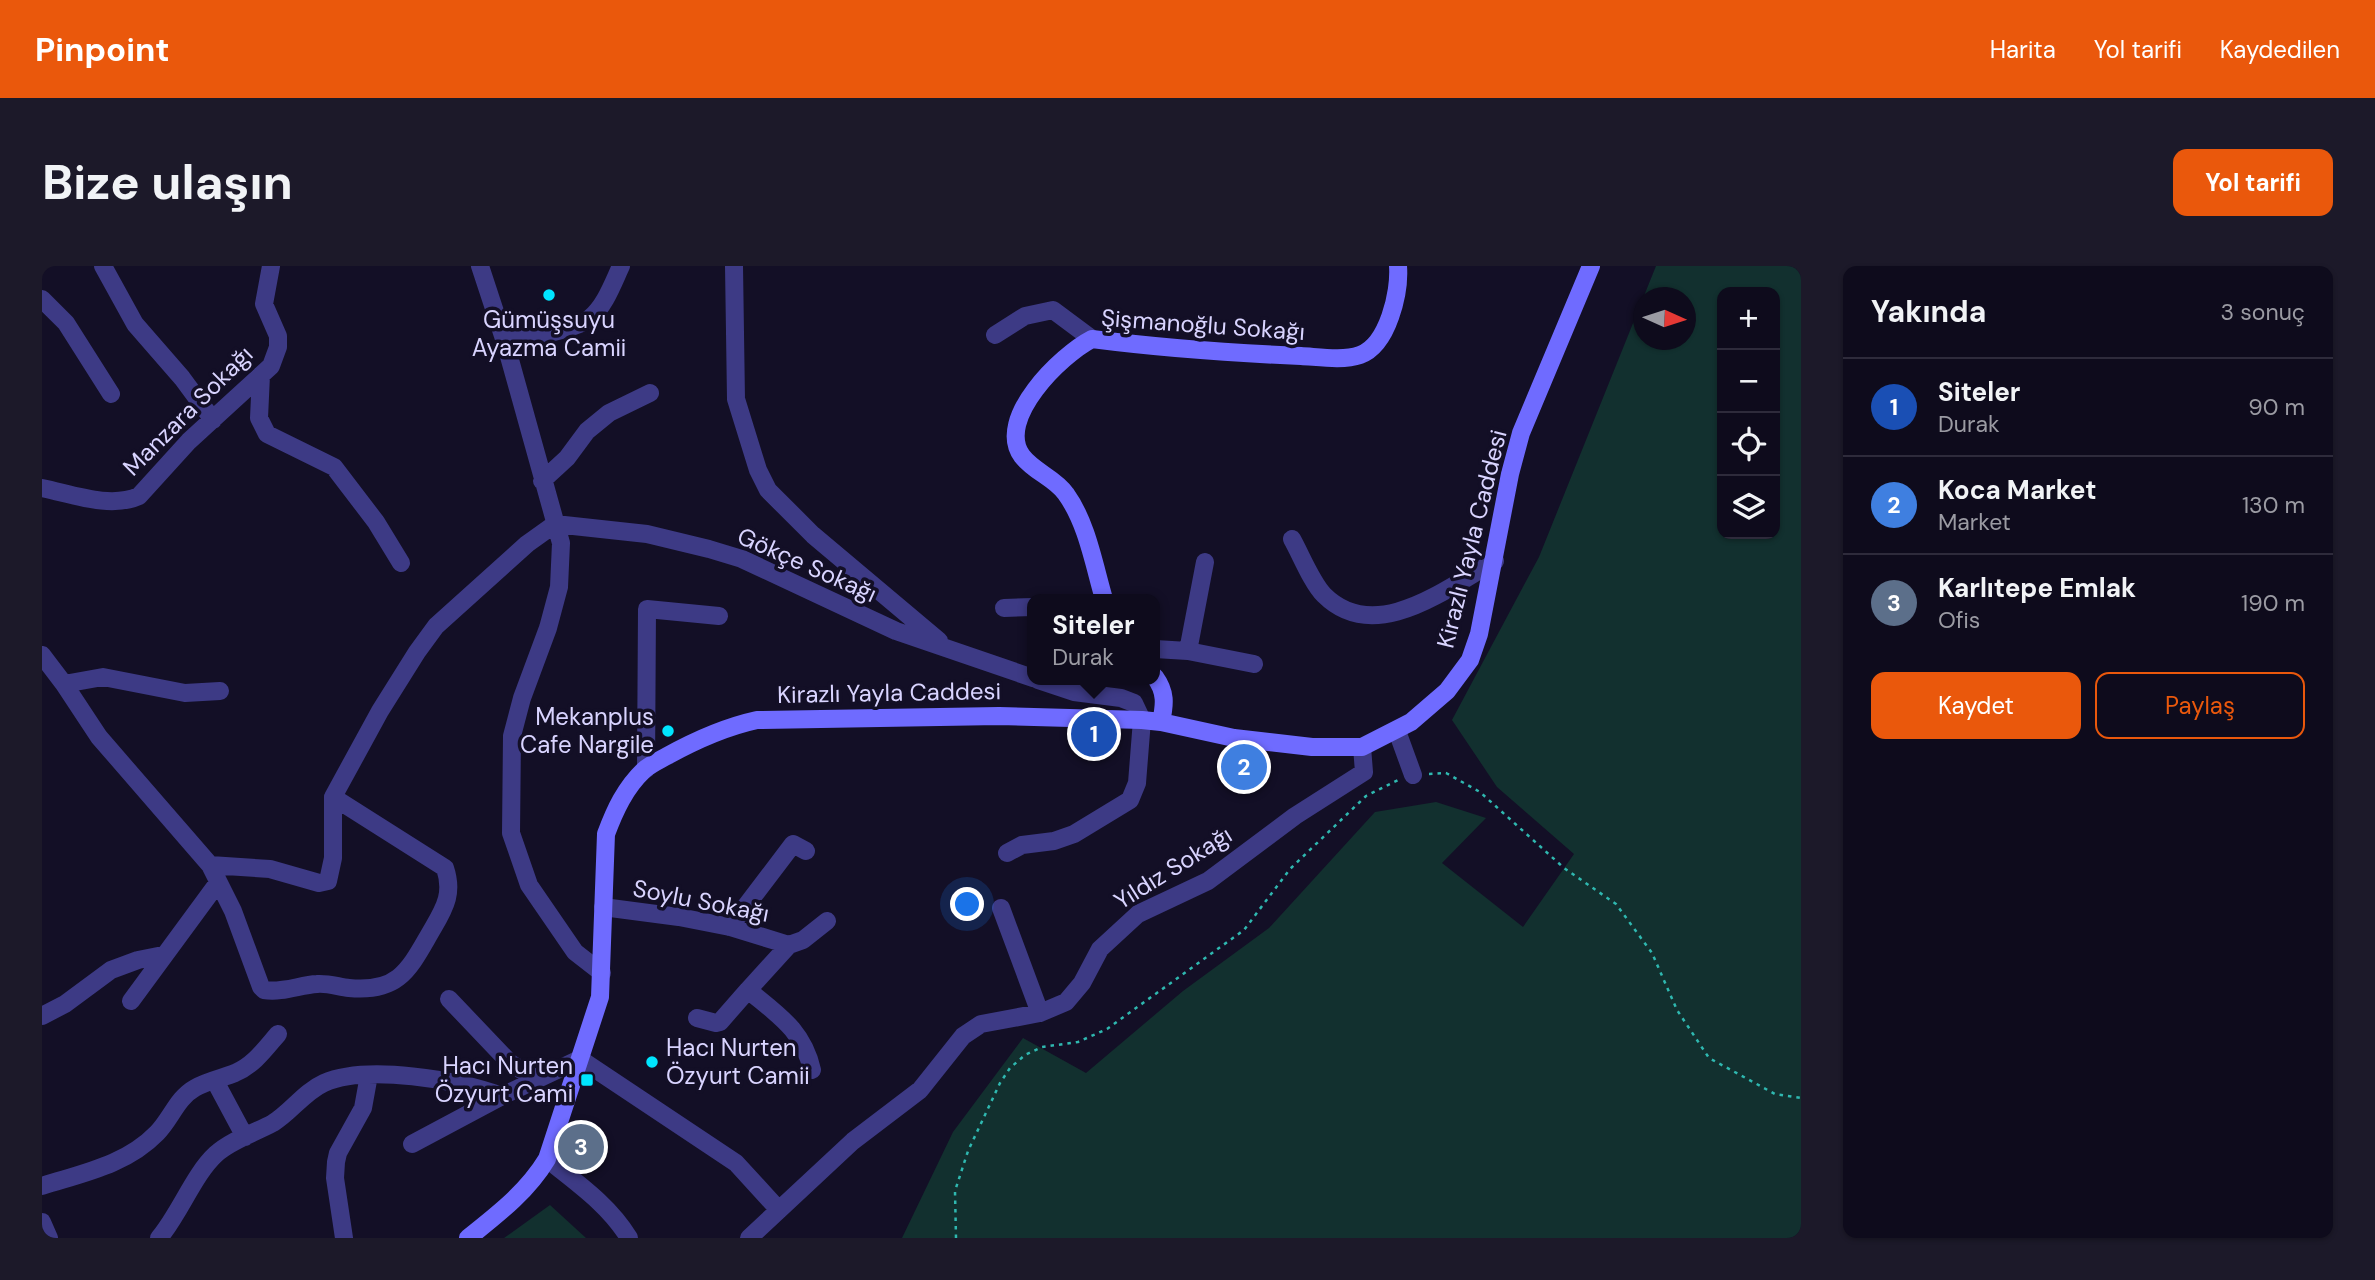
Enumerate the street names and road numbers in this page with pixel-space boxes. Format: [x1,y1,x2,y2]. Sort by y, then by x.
street label: Şişmanoğlu Sokağı [1100,302,1306,347]
street label: Manzara Sokağı [116,339,259,482]
street label: Kirazlı Yayla Caddesi [1429,427,1514,651]
street label: Gökçe Sokağı [733,520,882,609]
street label: Kirazlı Yayla Caddesi [777,675,1001,710]
street label: Yıldız Sokağı [1108,819,1238,916]
street label: Soylu Sokağı [630,872,772,929]

